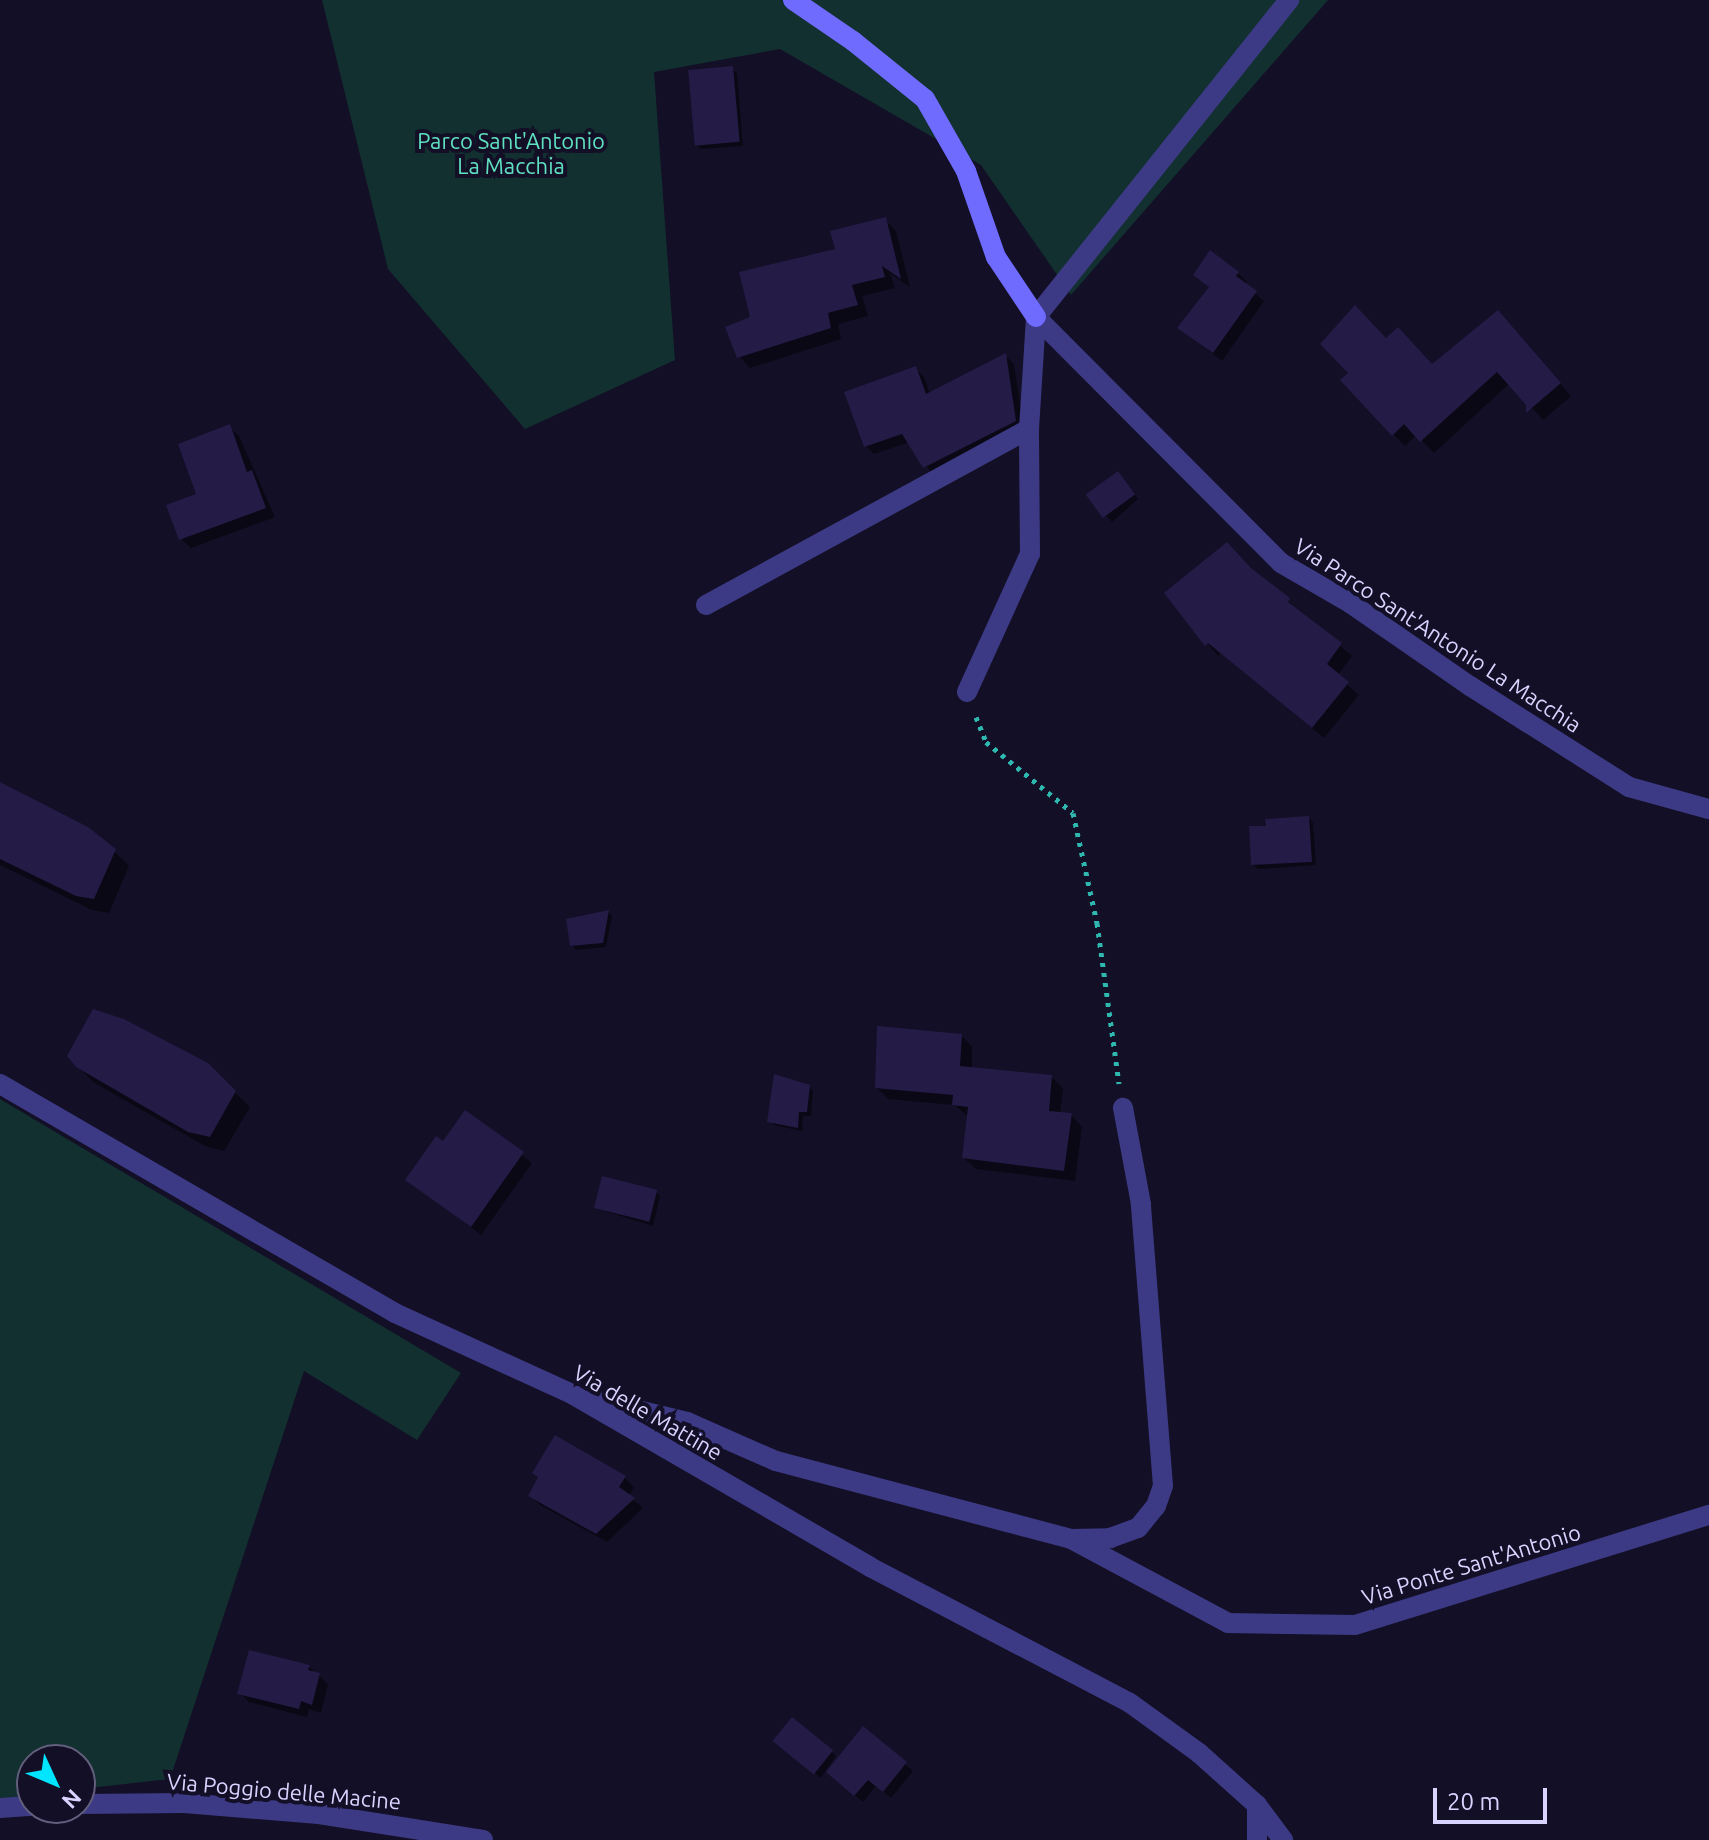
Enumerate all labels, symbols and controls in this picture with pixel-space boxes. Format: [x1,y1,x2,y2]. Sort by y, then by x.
park label: Parco Sant'Antonio La Macchia [417,127,605,178]
street label: Via Parco Sant'Antonio La Macchia [1290,532,1586,738]
street label: Via delle Mattine [569,1359,727,1465]
street label: Via Ponte Sant'Antonio [1358,1518,1584,1610]
north arrow [16,1744,96,1824]
street label: Via Poggio delle Macine [166,1768,402,1814]
scale bar [1437,1772,1551,1822]
text: N [57,1785,87,1814]
text: 20 m [1447,1788,1500,1815]

